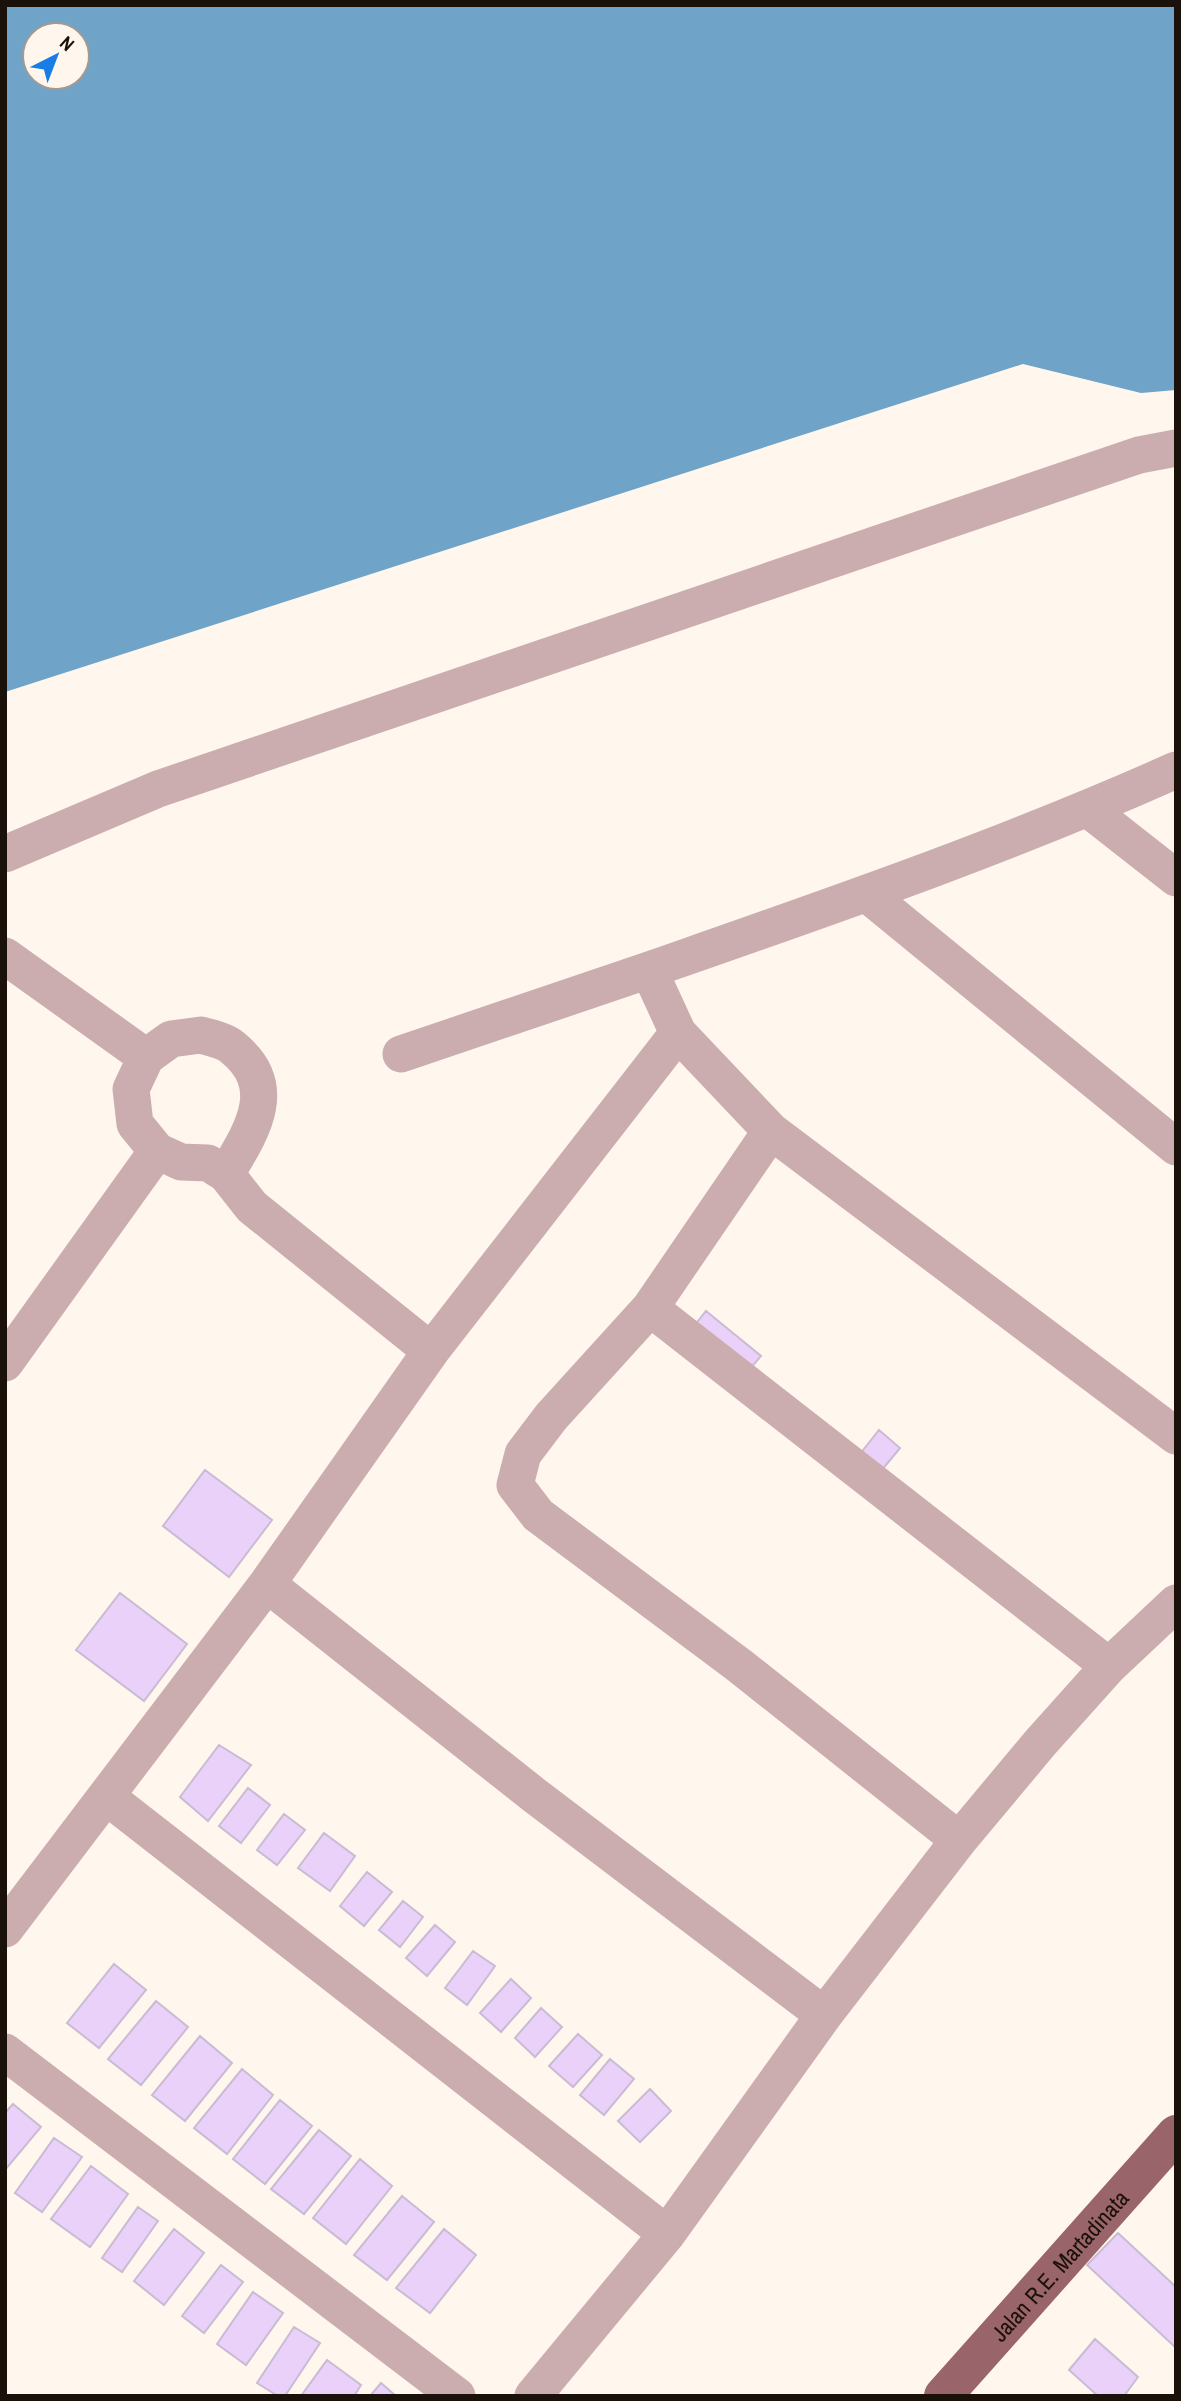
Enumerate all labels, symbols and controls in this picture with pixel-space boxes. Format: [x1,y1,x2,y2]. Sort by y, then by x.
north arrow [21,21,91,91]
text: N [54,30,80,57]
street label: Jalan R.E. Martadinata [984,2182,1135,2348]

